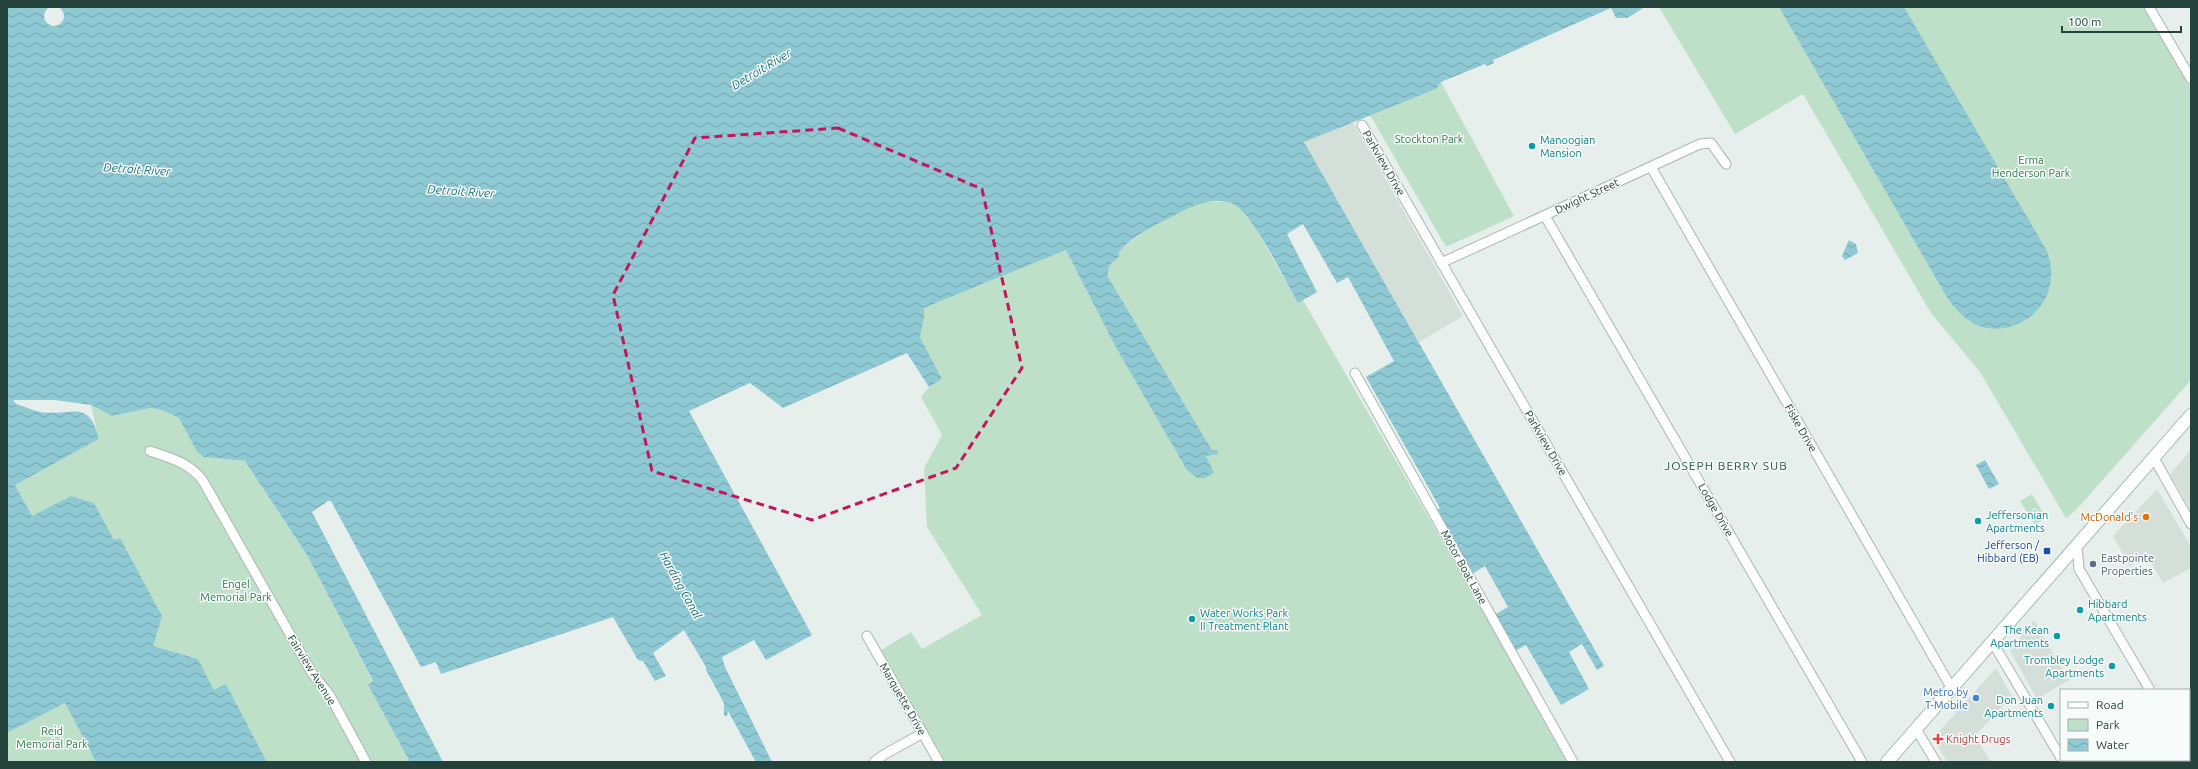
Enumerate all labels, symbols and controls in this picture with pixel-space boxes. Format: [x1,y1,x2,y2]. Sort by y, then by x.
scale bar [2062,8,2181,34]
text: 100 m [2068,15,2101,28]
water label: Detroit River [729,46,794,92]
street label: Parkview Drive [1361,128,1407,198]
park label: Stockton Park [1395,133,1464,145]
place label: Manoogian Mansion [1540,134,1595,159]
marker: Manoogian Mansion [1527,141,1537,151]
park label: Erma Henderson Park [1992,154,2071,179]
water label: Detroit River [103,160,171,178]
street label: Dwight Street [1553,176,1621,216]
water label: Detroit River [427,182,495,200]
street label: Fiske Drive [1783,402,1819,454]
street label: Parkview Drive [1523,408,1569,478]
district label: JOSEPH BERRY SUB [1664,459,1788,472]
street label: Lodge Drive [1696,481,1736,539]
place label: Jeffersonian Apartments [1986,509,2048,534]
place label: McDonald's [2080,511,2138,523]
marker: McDonald's [2141,512,2151,522]
marker: Jeffersonian Apartments [1973,516,1983,526]
street label: Motor Boat Lane [1439,528,1489,606]
place label: Jefferson / Hibbard (EB) [1977,539,2040,565]
marker: Jefferson / Hibbard (EB) [2042,546,2052,556]
water label: Harding Canal [657,549,705,621]
place label: Eastpointe Properties [2101,552,2154,577]
marker: Eastpointe Properties [2088,559,2098,569]
park label: Engel Memorial Park [200,578,272,603]
place label: Hibbard Apartments [2088,598,2147,623]
marker: Hibbard Apartments [2075,605,2085,615]
place label: Water Works Park II Treatment Plant [1200,607,1289,632]
marker: Water Works Park II Treatment Plant [1187,614,1197,624]
place label: The Kean Apartments [1990,624,2049,649]
marker: The Kean Apartments [2052,631,2062,641]
street label: Fairview Avenue [286,633,338,707]
place label: Trombley Lodge Apartments [2024,654,2104,679]
street label: Marquette Drive [877,661,929,737]
marker: Trombley Lodge Apartments [2107,661,2117,671]
place label: Metro by T-Mobile [1923,686,1969,711]
legend [2060,689,2190,761]
marker: Metro by T-Mobile [1971,693,1981,703]
place label: Don Juan Apartments [1984,694,2043,719]
text: Road [2096,698,2124,711]
marker: Don Juan Apartments [2046,701,2056,711]
text: Park [2096,718,2120,731]
park label: Reid Memorial Park [16,725,88,750]
place label: Knight Drugs [1946,733,2011,745]
marker: Knight Drugs [1933,734,1943,744]
text: Water [2096,738,2129,751]

